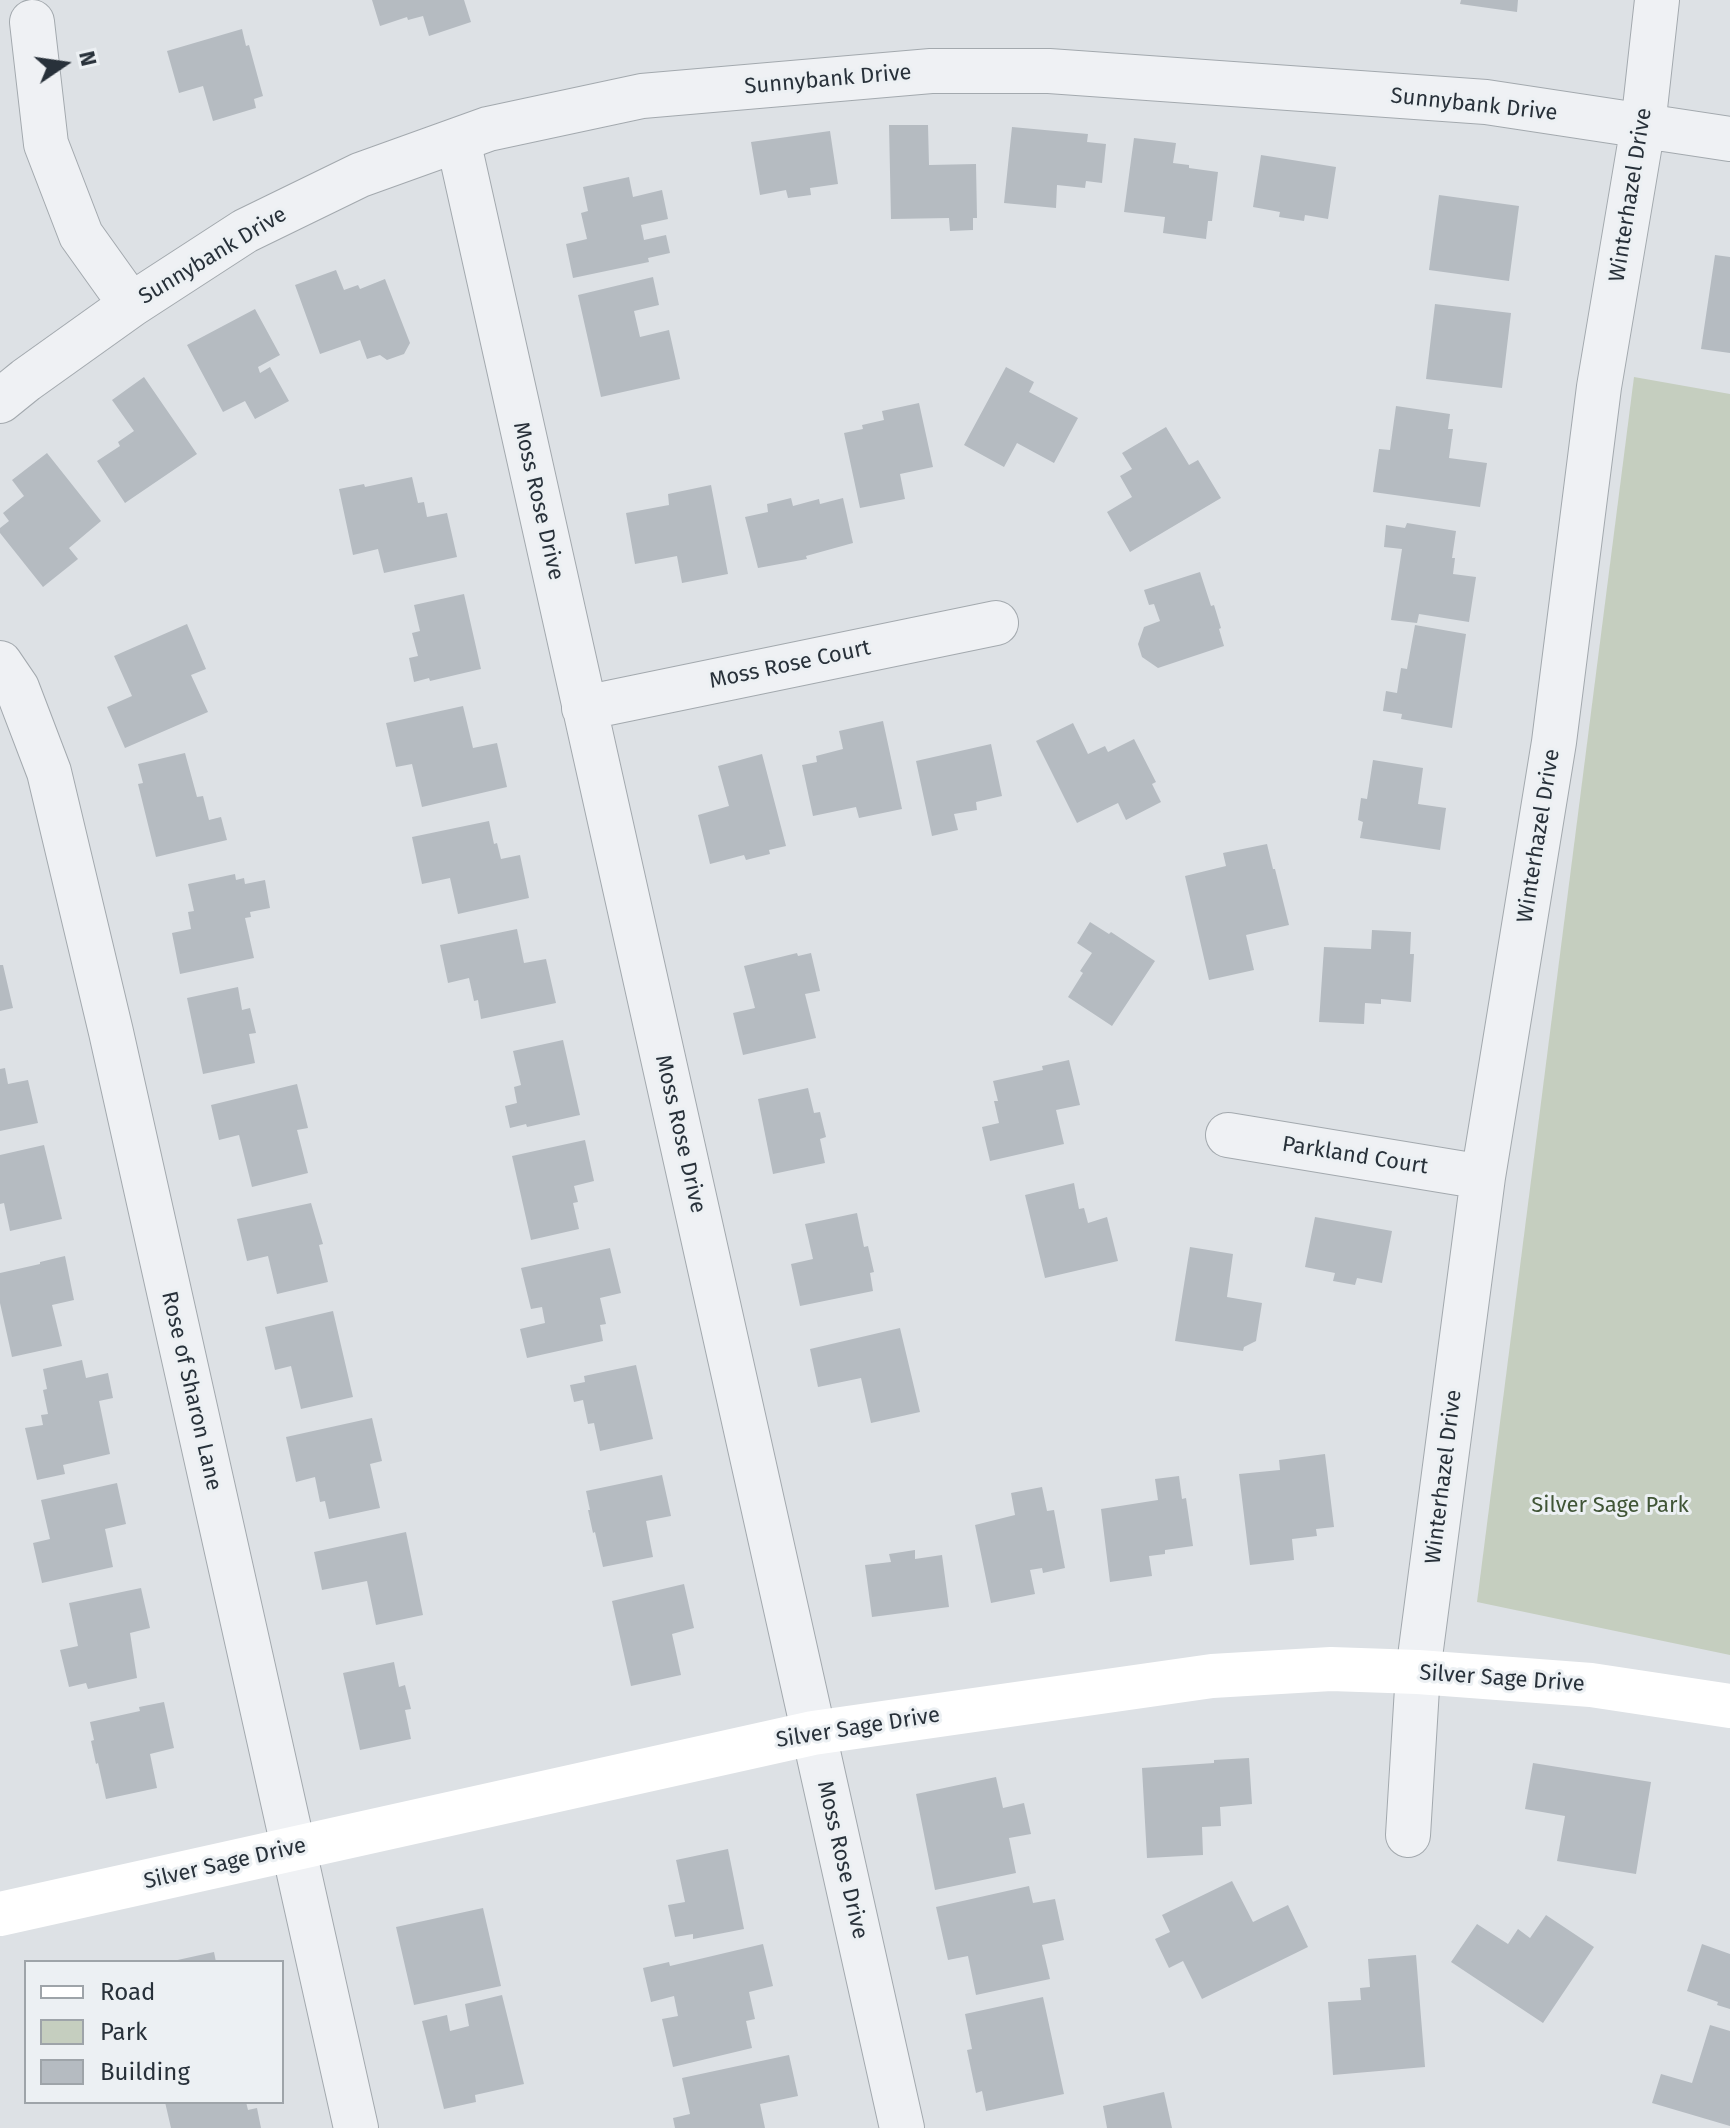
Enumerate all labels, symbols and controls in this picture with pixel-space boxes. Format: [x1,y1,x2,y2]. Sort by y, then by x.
north arrow [24,24,104,104]
text: N [73,48,103,69]
street label: Sunnybank Drive [743,60,913,100]
street label: Sunnybank Drive [1389,83,1559,127]
street label: Winterhazel Drive [1604,106,1658,284]
street label: Sunnybank Drive [134,202,292,310]
street label: Moss Rose Drive [507,419,569,583]
street label: Moss Rose Court [707,635,873,695]
street label: Winterhazel Drive [1512,747,1566,925]
street label: Moss Rose Drive [649,1052,711,1216]
street label: Parkland Court [1280,1131,1430,1181]
street label: Rose of Sharon Lane [155,1289,227,1493]
street label: Winterhazel Drive [1420,1388,1468,1566]
park label: Silver Sage Park [1531,1493,1689,1519]
street label: Silver Sage Drive [1418,1660,1586,1698]
street label: Silver Sage Drive [774,1702,942,1754]
street label: Moss Rose Drive [811,1778,873,1942]
street label: Silver Sage Drive [141,1833,309,1895]
legend [24,1960,284,2104]
text: Road [100,1978,155,2006]
text: Park [100,2018,147,2046]
text: Building [100,2058,190,2086]

